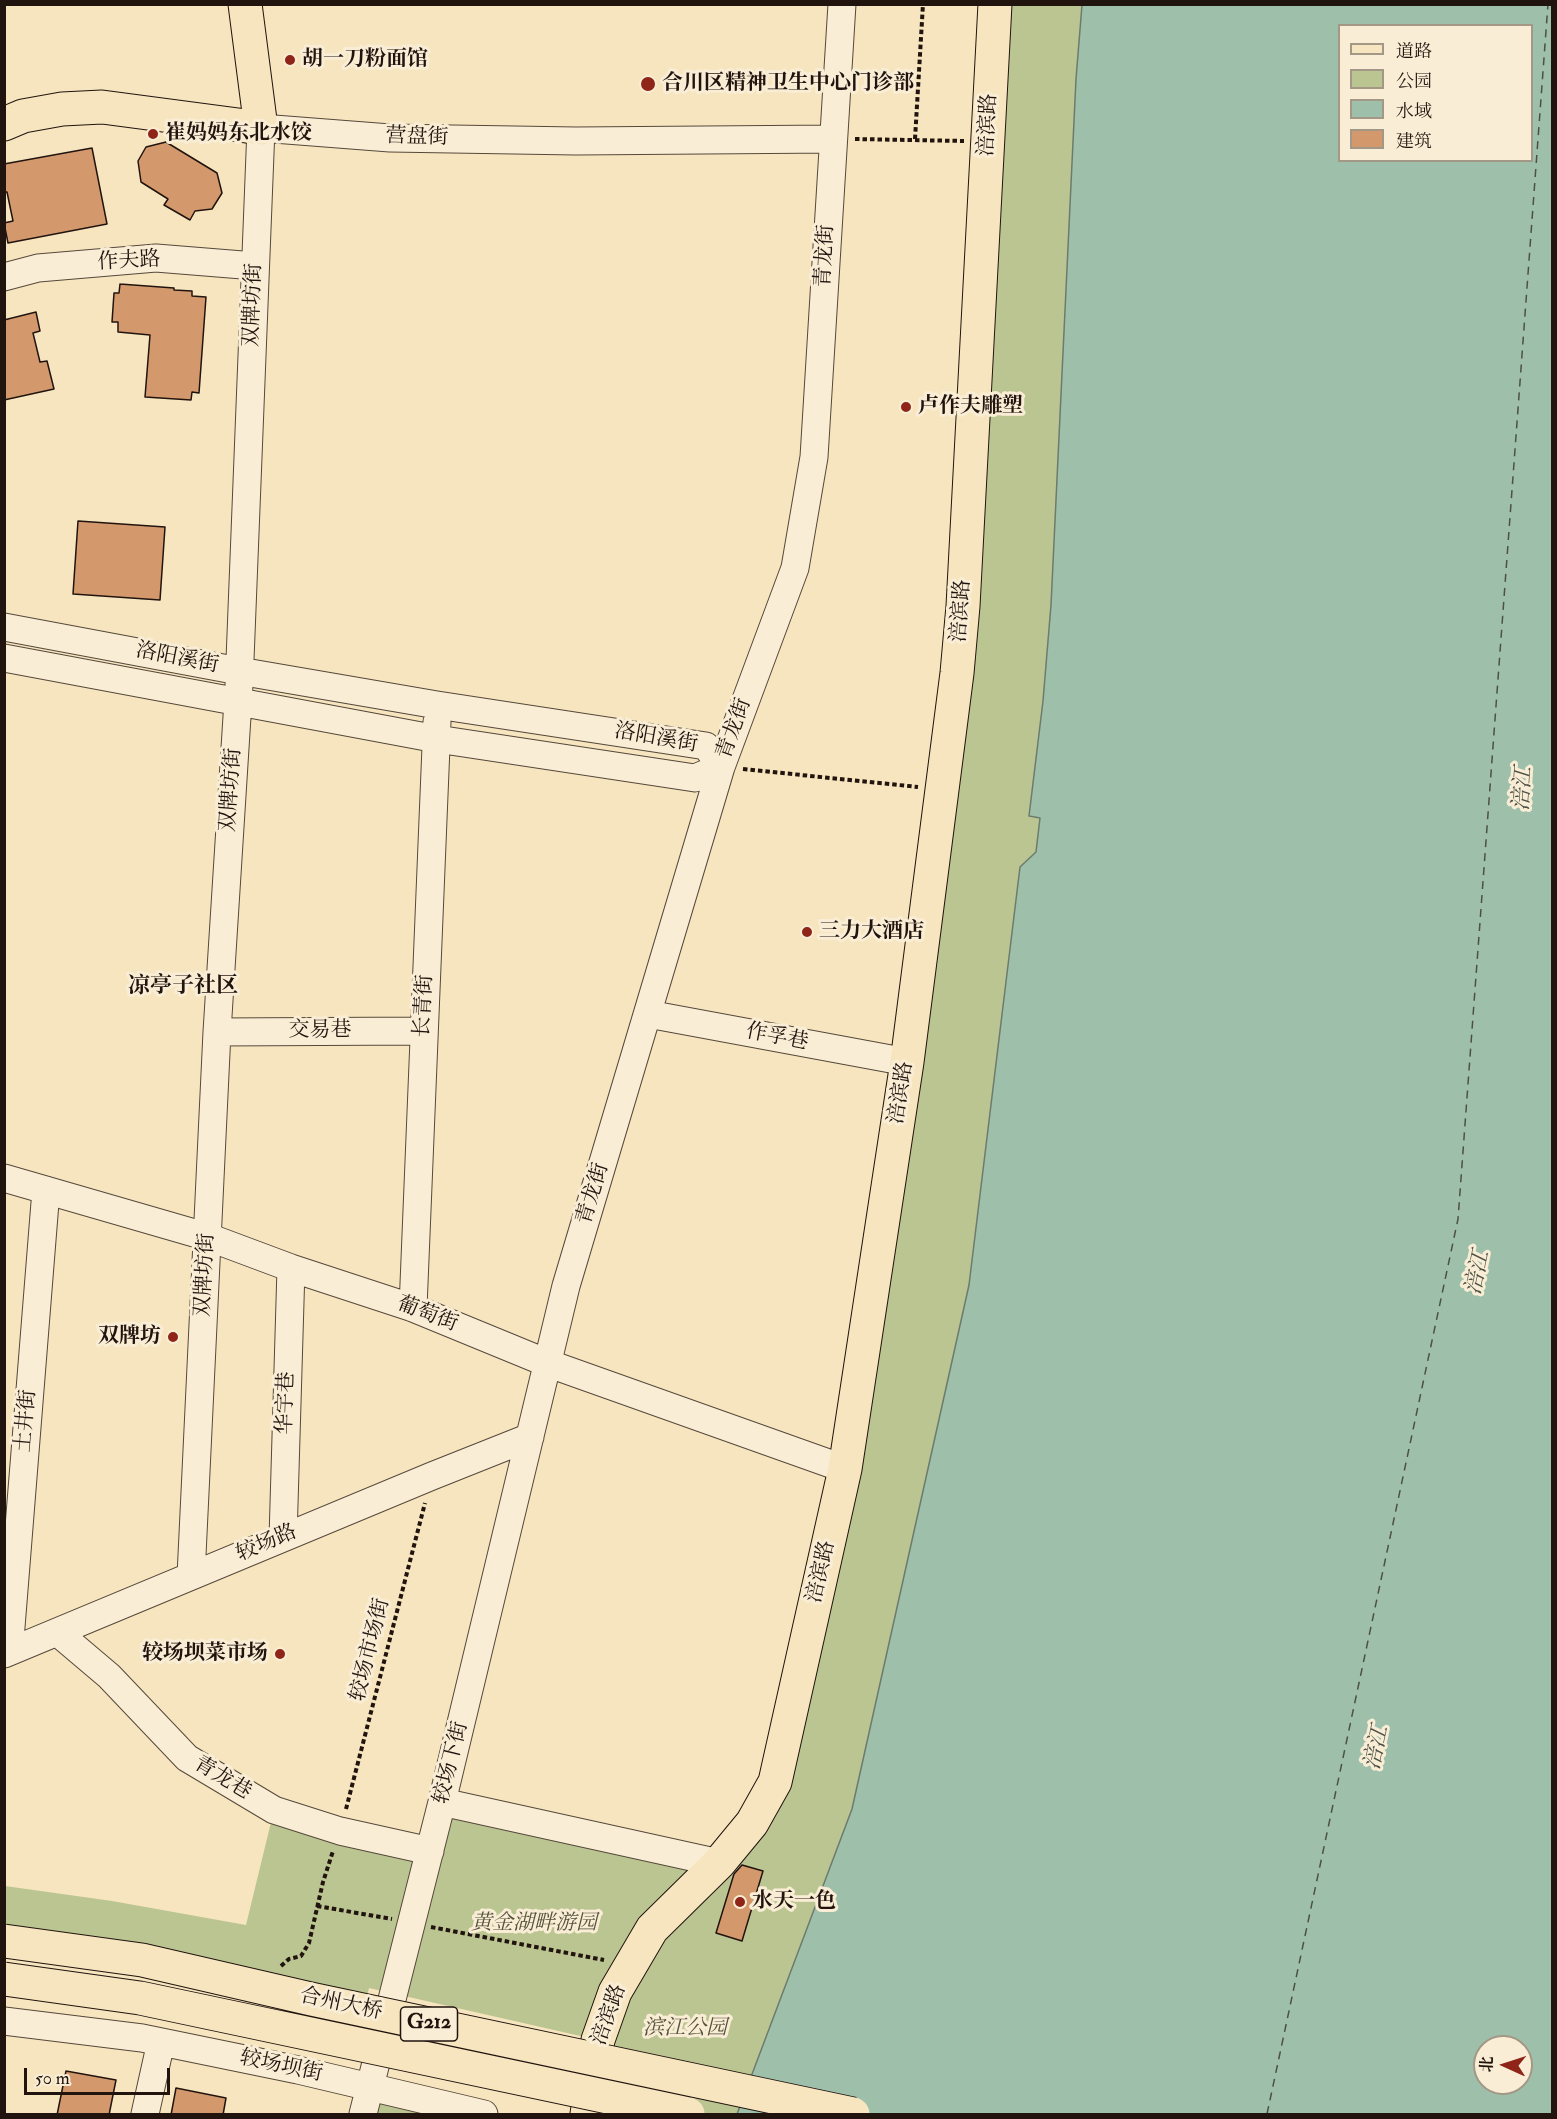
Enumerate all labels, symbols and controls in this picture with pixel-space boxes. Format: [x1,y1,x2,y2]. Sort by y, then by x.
legend [1338,24,1533,162]
text: 道路 [1396,40,1432,63]
place label: 胡一刀粉面馆 [302,47,428,73]
marker: 胡一刀粉面馆 [283,53,297,67]
text: 公园 [1396,70,1432,93]
place label: 合川区精神卫生中心门诊部 [662,71,914,97]
marker: 合川区精神卫生中心门诊部 [639,75,657,93]
street label: 涪滨路 [975,93,1003,157]
text: 水域 [1396,100,1432,123]
place label: 崔妈妈东北水饺 [165,121,312,147]
street label: 营盘街 [385,124,449,152]
marker: 崔妈妈东北水饺 [146,127,160,141]
text: 建筑 [1396,130,1432,153]
street label: 青龙街 [812,224,840,288]
street label: 作夫路 [97,248,161,276]
street label: 双牌坊街 [240,263,268,347]
place label: 卢作夫雕塑 [918,394,1023,420]
marker: 卢作夫雕塑 [899,400,913,414]
street label: 涪滨路 [947,579,977,643]
street label: 洛阳溪街 [133,639,221,679]
street label: 青龙街 [712,695,758,763]
street label: 洛阳溪街 [612,719,700,759]
street label: 双牌坊街 [217,747,247,833]
water label: 涪江 [1509,766,1539,812]
place label: 三力大酒店 [819,919,924,945]
marker: 三力大酒店 [800,925,814,939]
district label: 凉亭子社区 [128,974,238,1000]
street label: 长青街 [411,974,439,1038]
street label: 交易巷 [289,1018,351,1044]
street label: 作孚巷 [744,1020,810,1056]
street label: 涪滨路 [885,1060,919,1126]
street label: 青龙街 [573,1160,615,1228]
street label: 双牌坊街 [191,1232,221,1318]
water label: 涪江 [1462,1249,1496,1297]
street label: 葡萄街 [393,1292,461,1338]
place label: 双牌坊 [98,1324,161,1350]
marker: 双牌坊 [166,1330,180,1344]
street label: 华宇巷 [273,1371,301,1435]
street label: 土井街 [12,1389,42,1453]
street label: 较场路 [233,1520,301,1568]
street label: 涪滨路 [803,1538,841,1606]
street label: 较场市场街 [346,1596,396,1704]
place label: 较场坝菜市场 [142,1641,268,1667]
marker: 较场坝菜市场 [273,1647,287,1661]
street label: 较场下街 [430,1719,474,1807]
water label: 涪江 [1361,1724,1395,1772]
street label: 青龙巷 [189,1752,255,1806]
place label: 水天一色 [752,1889,836,1915]
marker: 水天一色 [733,1895,747,1909]
park label: 黄金湖畔游园 [471,1911,597,1937]
street label: 涪滨路 [587,1981,633,2049]
street label: 合州大桥 [297,1984,385,2026]
road number: G212 [400,2007,458,2041]
park label: 滨江公园 [643,2016,727,2042]
north arrow [1473,2035,1533,2095]
street label: 较场坝街 [237,2046,325,2088]
scale bar [27,2056,172,2094]
text: 北 [1477,2056,1497,2073]
text: 50 m [35,2067,70,2090]

